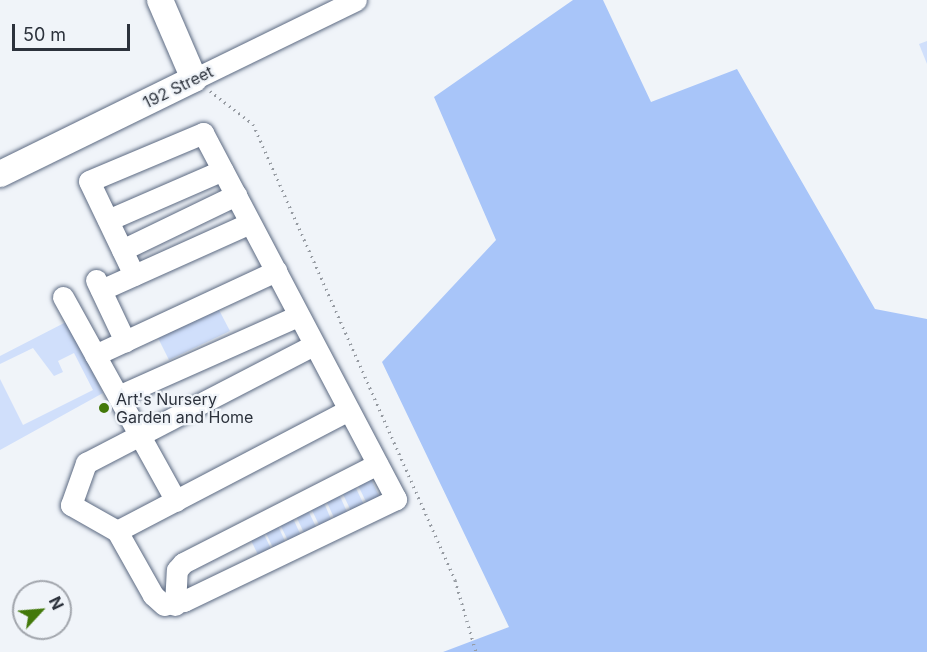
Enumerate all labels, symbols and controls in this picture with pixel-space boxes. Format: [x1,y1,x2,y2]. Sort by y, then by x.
scale bar [15,12,134,50]
text: 50 m [23,24,66,45]
street label: 192 Street [140,62,216,112]
place label: Art's Nursery Garden and Home [116,389,253,427]
marker: Art's Nursery Garden and Home [97,401,111,415]
north arrow [12,580,72,640]
text: N [45,593,68,613]

